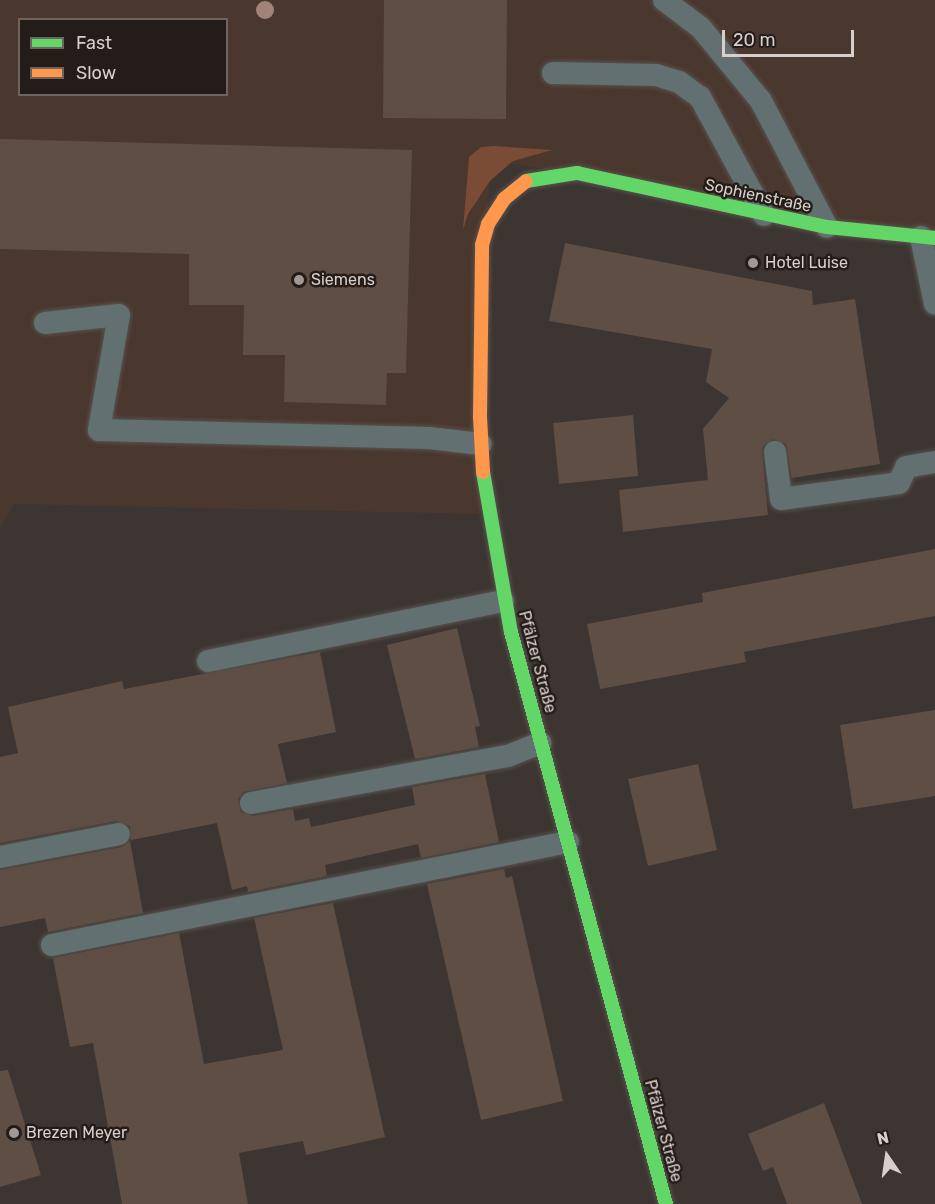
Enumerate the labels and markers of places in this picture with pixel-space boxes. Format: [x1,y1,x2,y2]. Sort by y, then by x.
place label: Hotel Luise [765,253,848,273]
marker: Hotel Luise [746,256,760,270]
place label: Siemens [311,270,375,290]
marker: Siemens [292,273,306,287]
place label: Brezen Meyer [26,1123,127,1143]
marker: Brezen Meyer [7,1126,21,1140]

